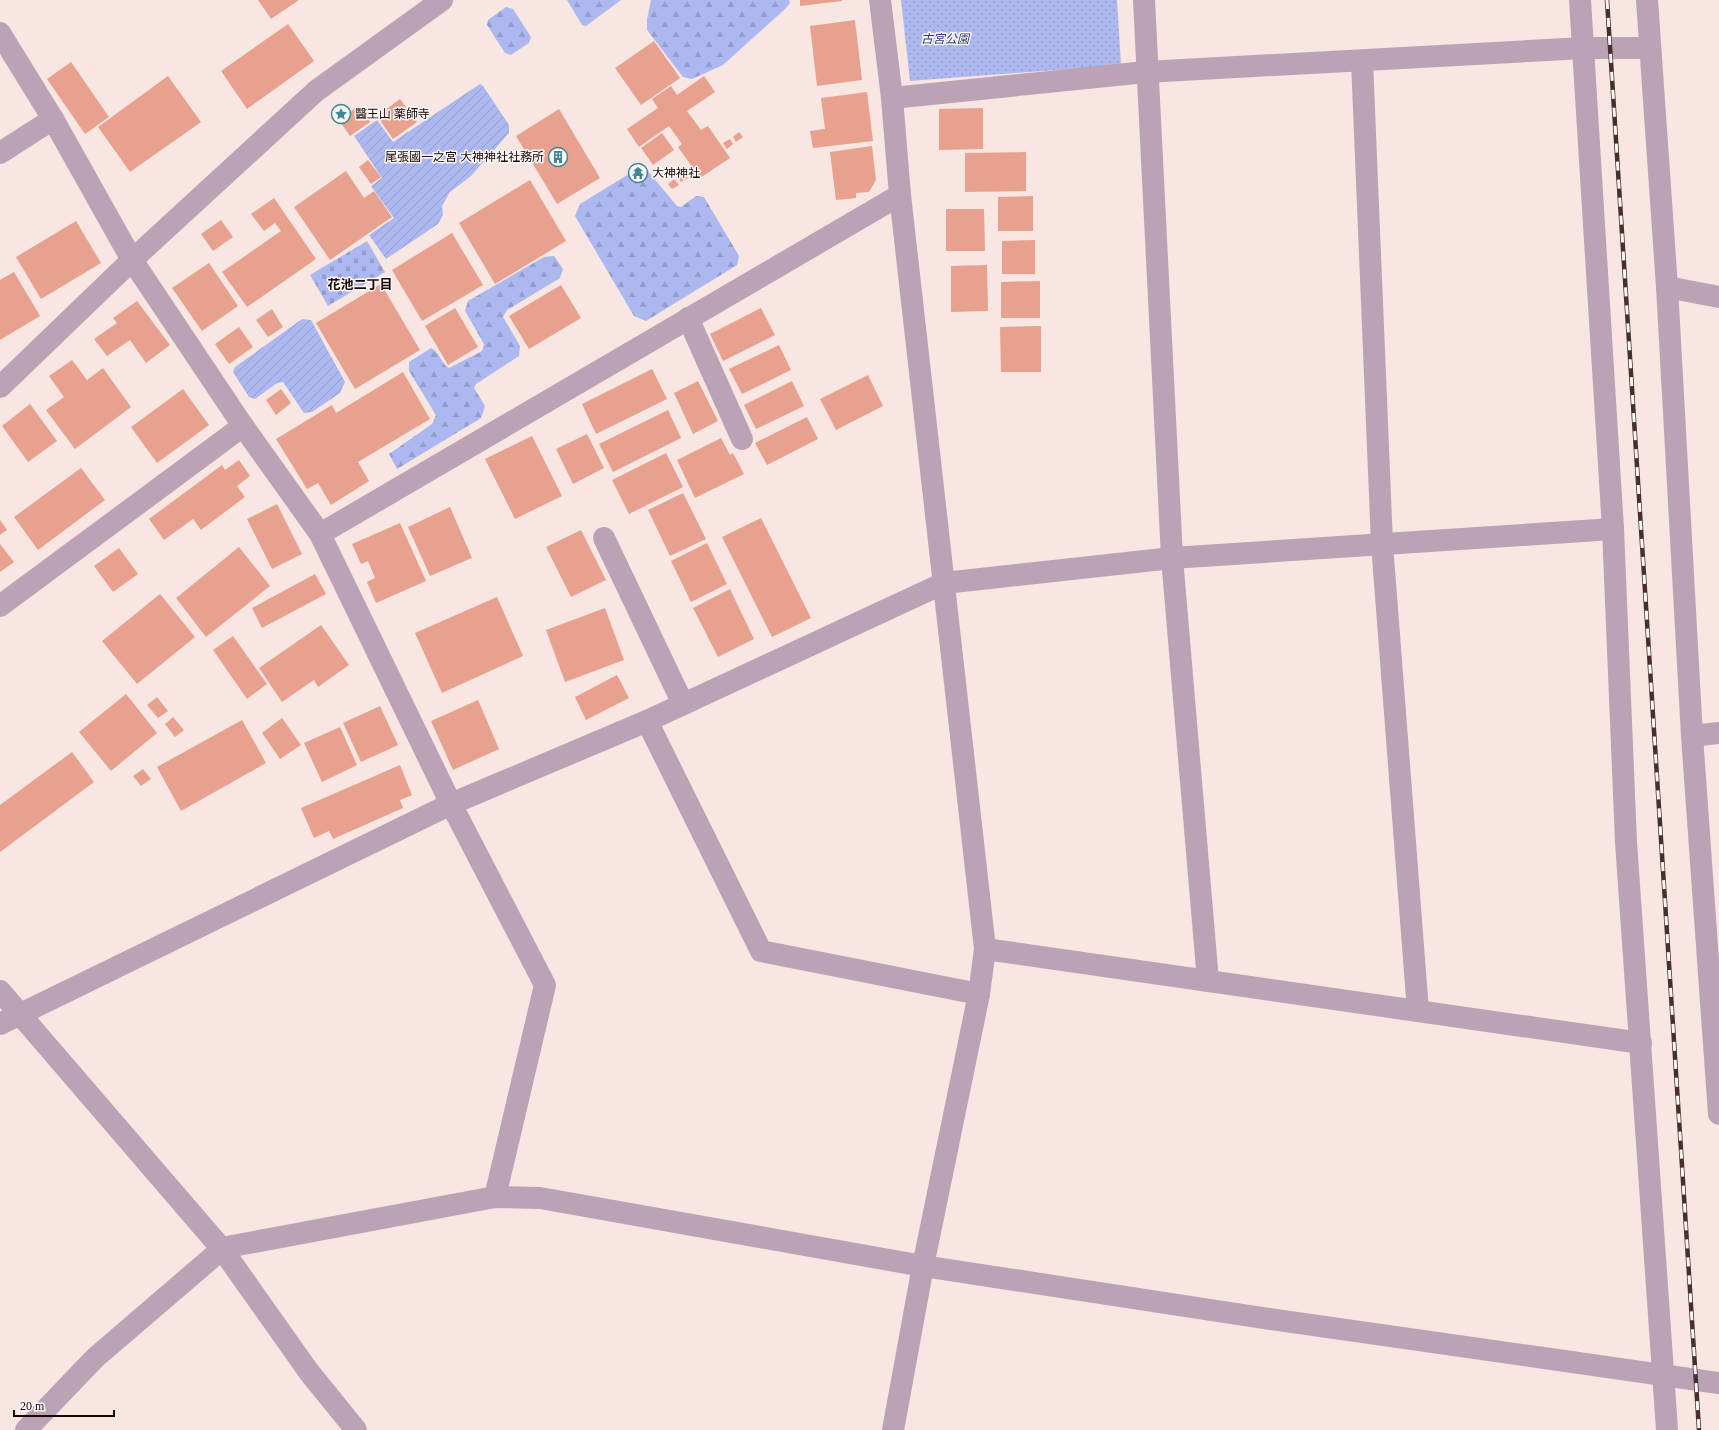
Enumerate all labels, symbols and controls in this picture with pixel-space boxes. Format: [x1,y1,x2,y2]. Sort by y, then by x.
park label: 古宮公園 [921,32,971,46]
place icon: 醫王山 薬師寺 [330,103,352,125]
place label: 醫王山 薬師寺 [355,107,430,121]
building icon: 尾張國一之宮 大神神社社務所 [547,146,569,168]
place label: 尾張國一之宮 大神神社社務所 [385,150,544,164]
temple icon: 大神神社 [627,162,649,184]
place label: 大神神社 [652,166,700,180]
district label: 花池二丁目 [327,277,393,292]
scale bar [14,1392,114,1418]
text: 20 m [20,1399,45,1413]

